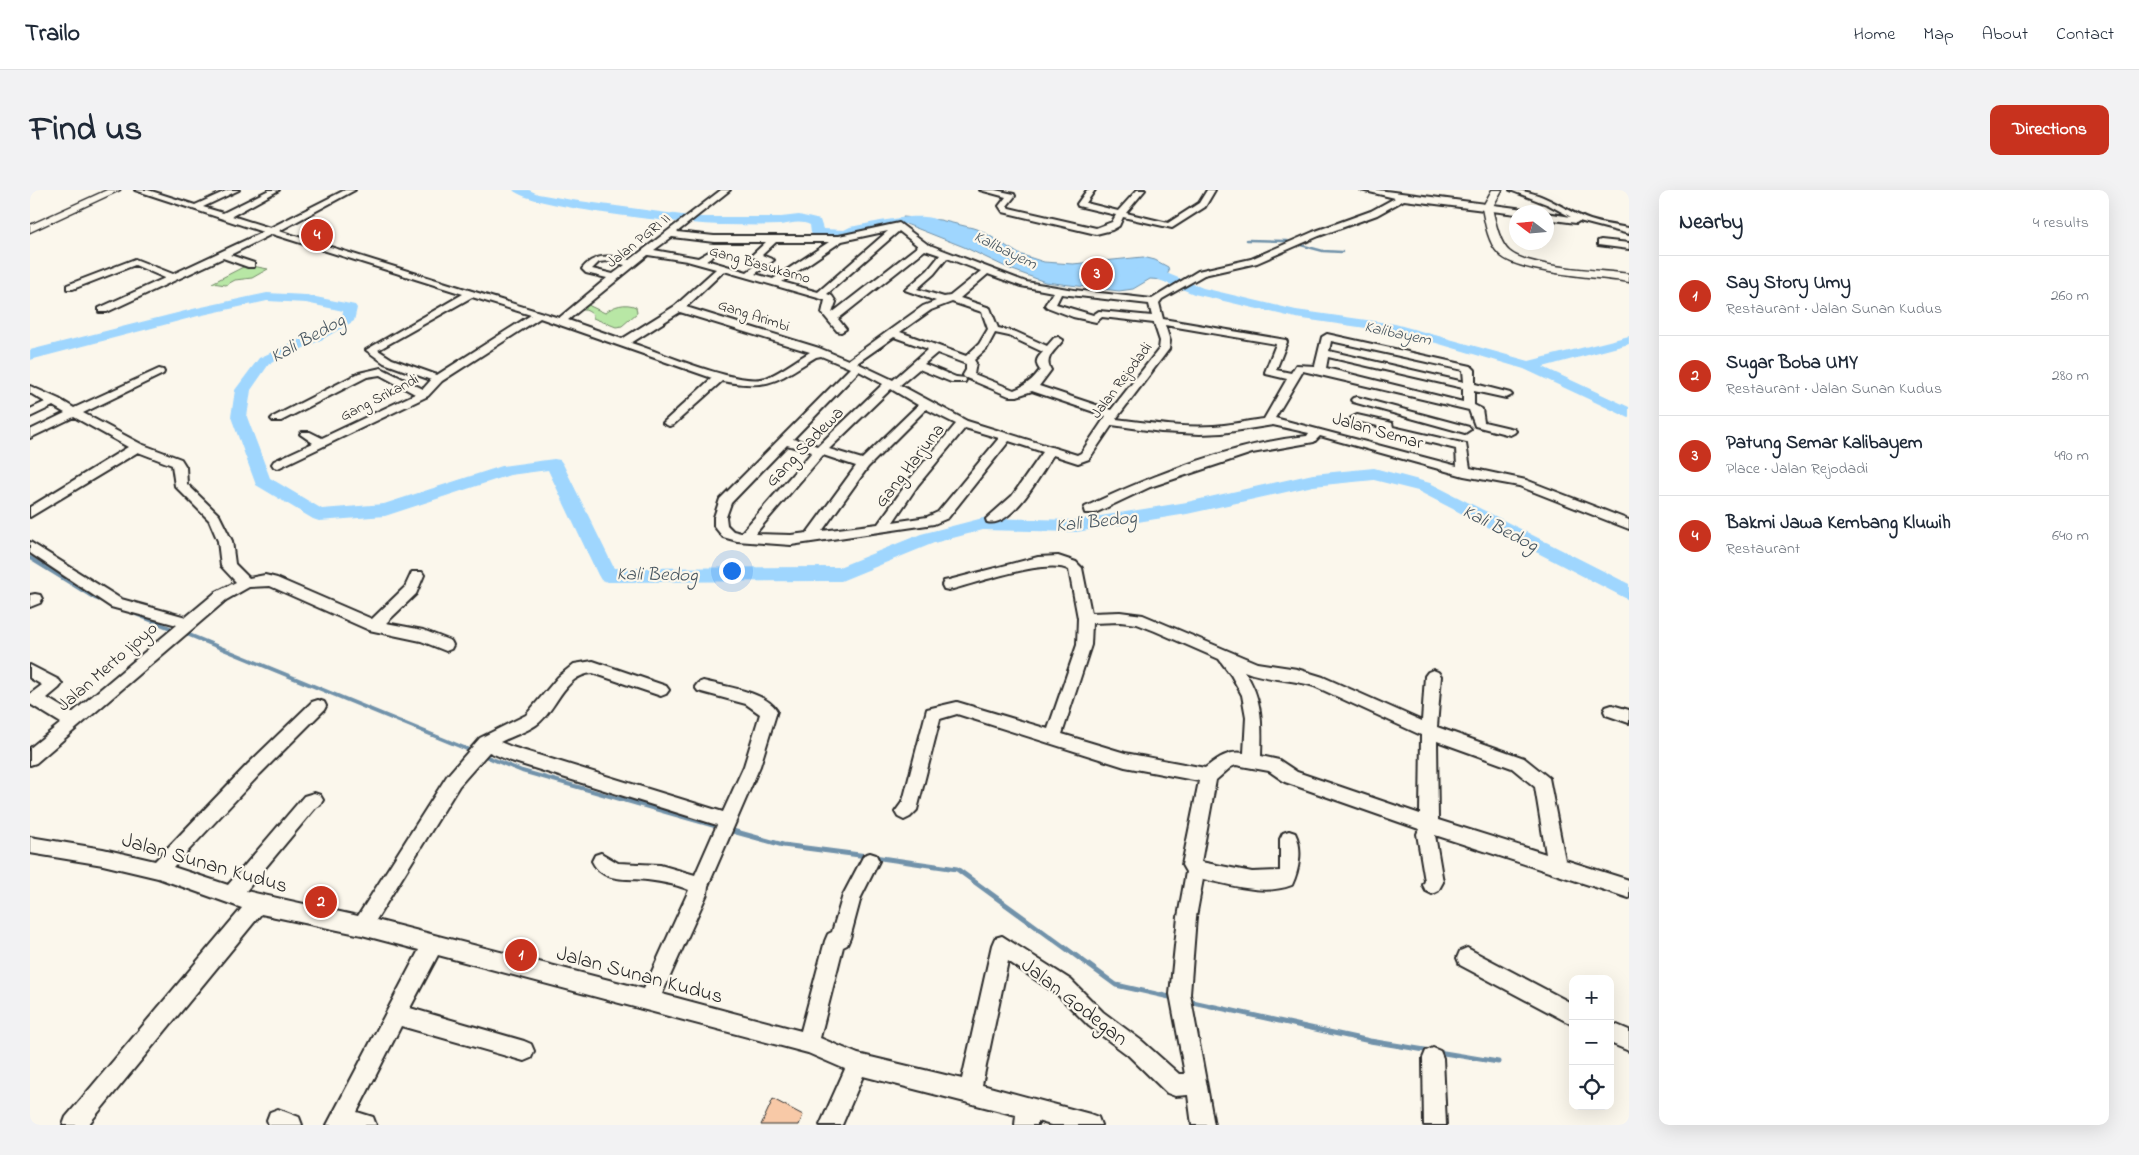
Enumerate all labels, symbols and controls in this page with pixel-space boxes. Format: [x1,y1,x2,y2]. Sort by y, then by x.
text: Trailo [25,17,80,52]
text: Home [1854,22,1895,48]
text: Map [1923,22,1954,48]
text: About [1982,22,2028,48]
text: Contact [2056,22,2114,48]
text: Find us [30,105,142,156]
button: Directions [1990,105,2109,155]
north arrow [1509,205,1554,250]
street label: Jalan PGRI II [602,208,675,274]
text: Nearby [1679,208,1743,238]
text: 4 results [2033,211,2089,235]
pin: 4 [301,216,333,254]
water label: Kalibayem [970,225,1041,277]
street label: Gang Basukarno [706,240,813,291]
pin: 3 [1081,255,1113,293]
text: Say Story Umy [1726,270,1851,297]
text: 1 [1692,284,1698,308]
text: 260 m [2051,284,2089,308]
street label: Gang Arimbi [715,294,792,339]
text: Restaurant · Jalan Sunan Kudus [1726,297,1942,321]
water label: Kali Bedog [266,307,351,372]
water label: Kalibayem [1362,315,1434,353]
street label: Jalan Rejodadi [1086,338,1158,423]
text: Sugar Boba UMY [1726,350,1858,377]
text: 2 [1691,364,1699,388]
text: 280 m [2052,364,2089,388]
street label: Gang Srikandi [336,369,423,428]
text: Restaurant · Jalan Sunan Kudus [1726,377,1942,401]
street label: Gang Sadewa [760,401,851,494]
street label: Jalan Semar [1329,407,1426,457]
street label: Gang Harjuna [869,419,953,515]
text: Patung Semar Kalibayem [1726,430,1923,457]
text: 3 [1692,444,1698,468]
text: 490 m [2054,444,2089,468]
text: Place · Jalan Rejodadi [1726,457,1868,481]
water label: Kali Bedog [1457,499,1543,561]
water label: Kali Bedog [1054,505,1139,541]
text: Bakmi Jawa Kembang Kluwih [1726,510,1951,537]
text: 4 [1692,524,1698,548]
text: 640 m [2052,524,2089,548]
text: Restaurant [1726,537,1800,561]
your location [719,558,745,584]
water label: Kali Bedog [616,561,698,591]
street label: Jalan Merto Ijoyo [52,617,164,718]
street label: Jalan Sunan Kudus [118,826,291,902]
pin: 2 [305,883,337,921]
pin: 1 [505,936,537,974]
street label: Jalan Sunan Kudus [553,939,726,1013]
street label: Jalan Godegan [1013,951,1134,1056]
map controls [1569,975,1614,1110]
button: + [1569,975,1614,1020]
button: − [1569,1020,1614,1065]
button: locate [1569,1065,1614,1110]

